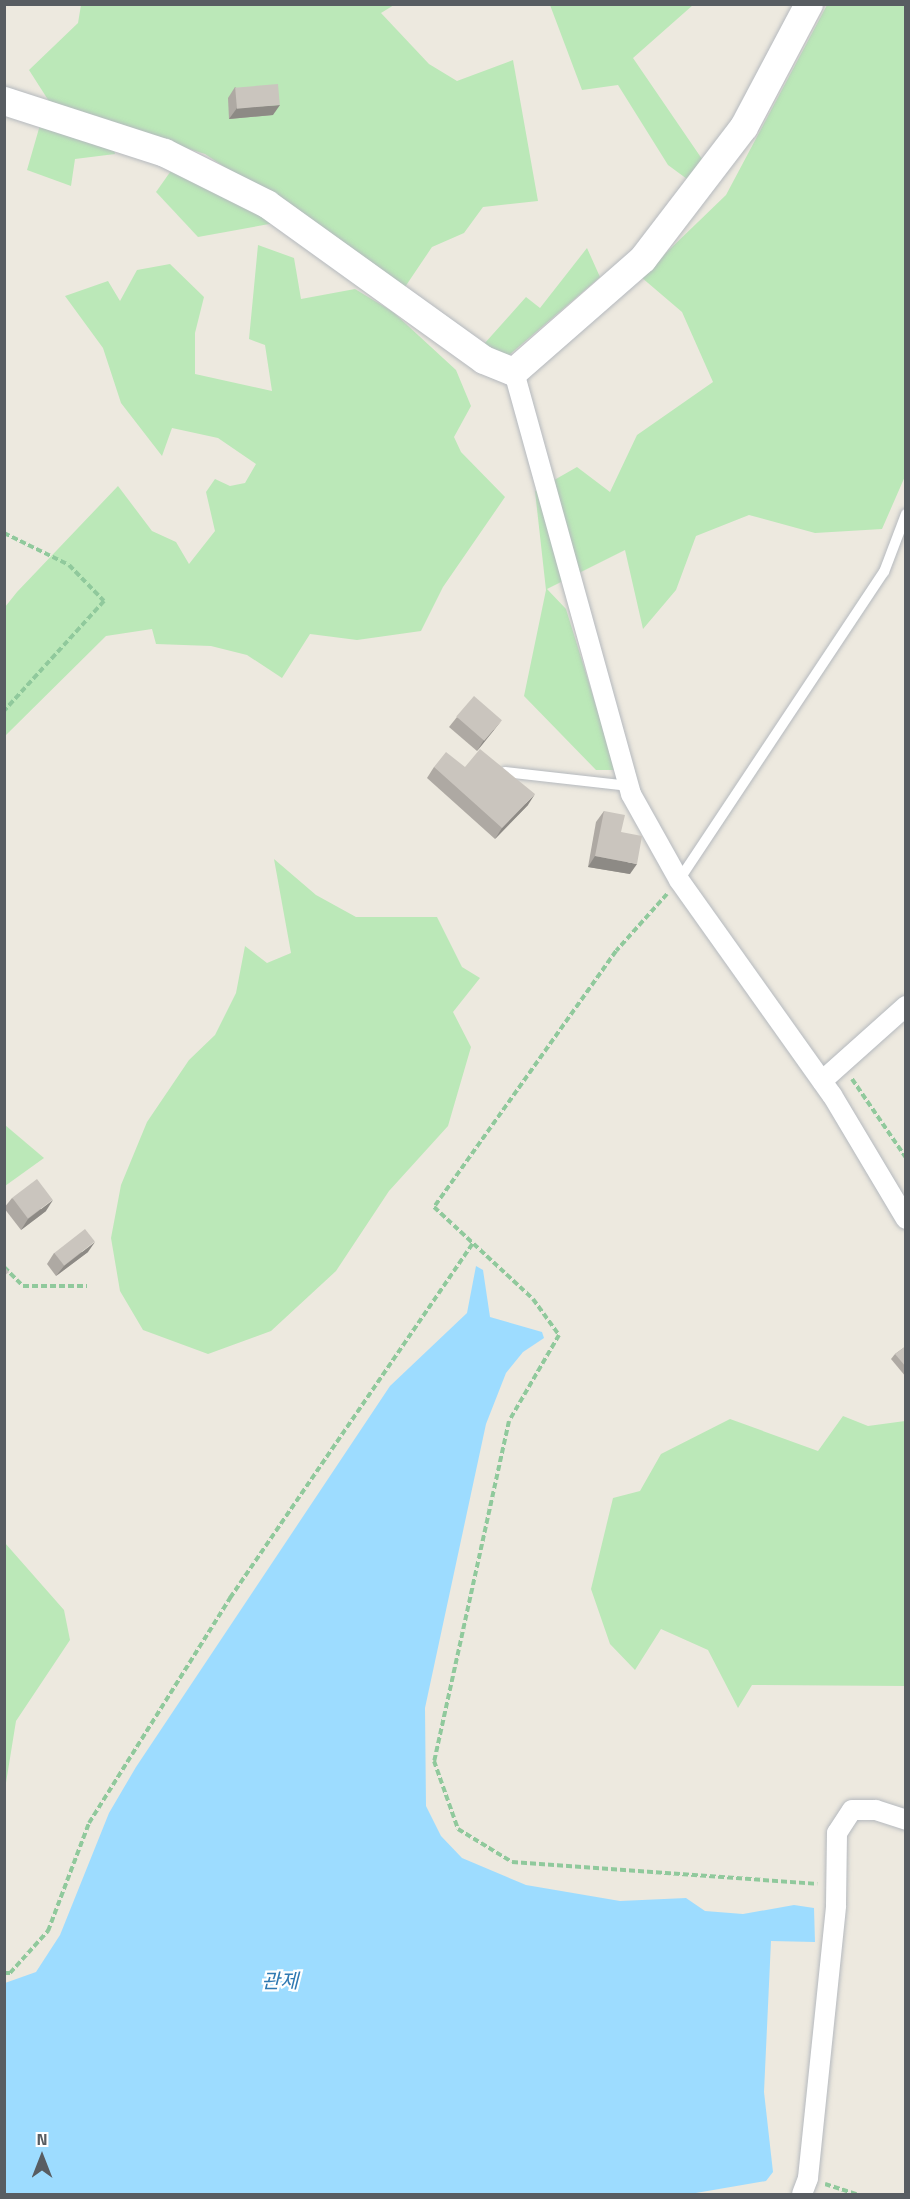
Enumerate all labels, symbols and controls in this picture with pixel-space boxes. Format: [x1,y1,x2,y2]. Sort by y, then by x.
water label: 관제 [262,1968,298,1992]
north arrow [12,2127,72,2187]
text: N [36,2127,48,2151]

